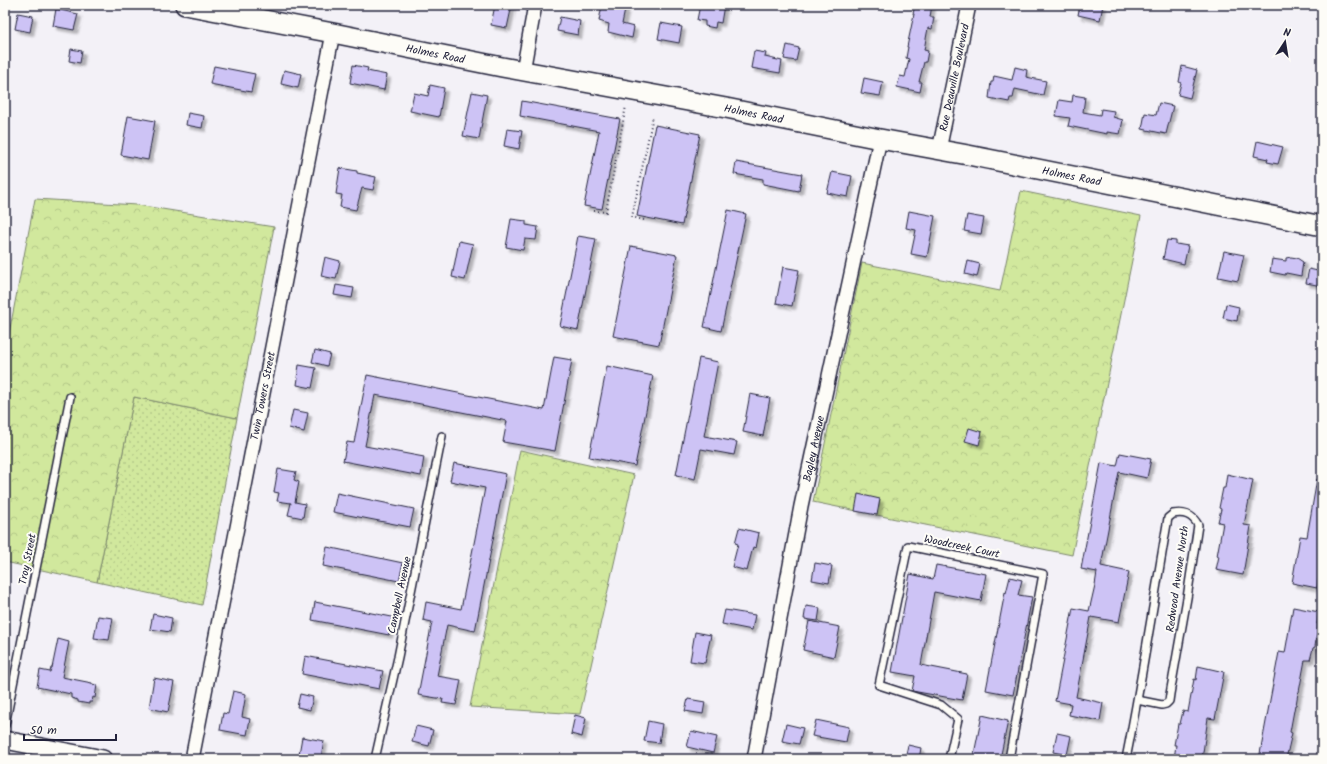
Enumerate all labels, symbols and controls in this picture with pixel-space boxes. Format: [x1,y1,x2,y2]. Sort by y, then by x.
street label: Rue Deauville Boulevard [935,22,975,133]
north arrow [1265,22,1305,62]
text: N [1282,24,1292,43]
street label: Holmes Road [404,40,467,69]
street label: Holmes Road [722,100,785,129]
street label: Holmes Road [1040,162,1103,192]
street label: Twin Towers Street [246,349,281,442]
street label: Bagley Avenue [798,414,830,484]
street label: Redwood Avenue North [1162,525,1194,633]
street label: Woodcreek Court [922,530,1002,564]
street label: Troy Street [14,531,42,586]
street label: Campbell Avenue [383,555,417,636]
scale bar [24,716,116,742]
text: 50 m [30,721,57,740]

